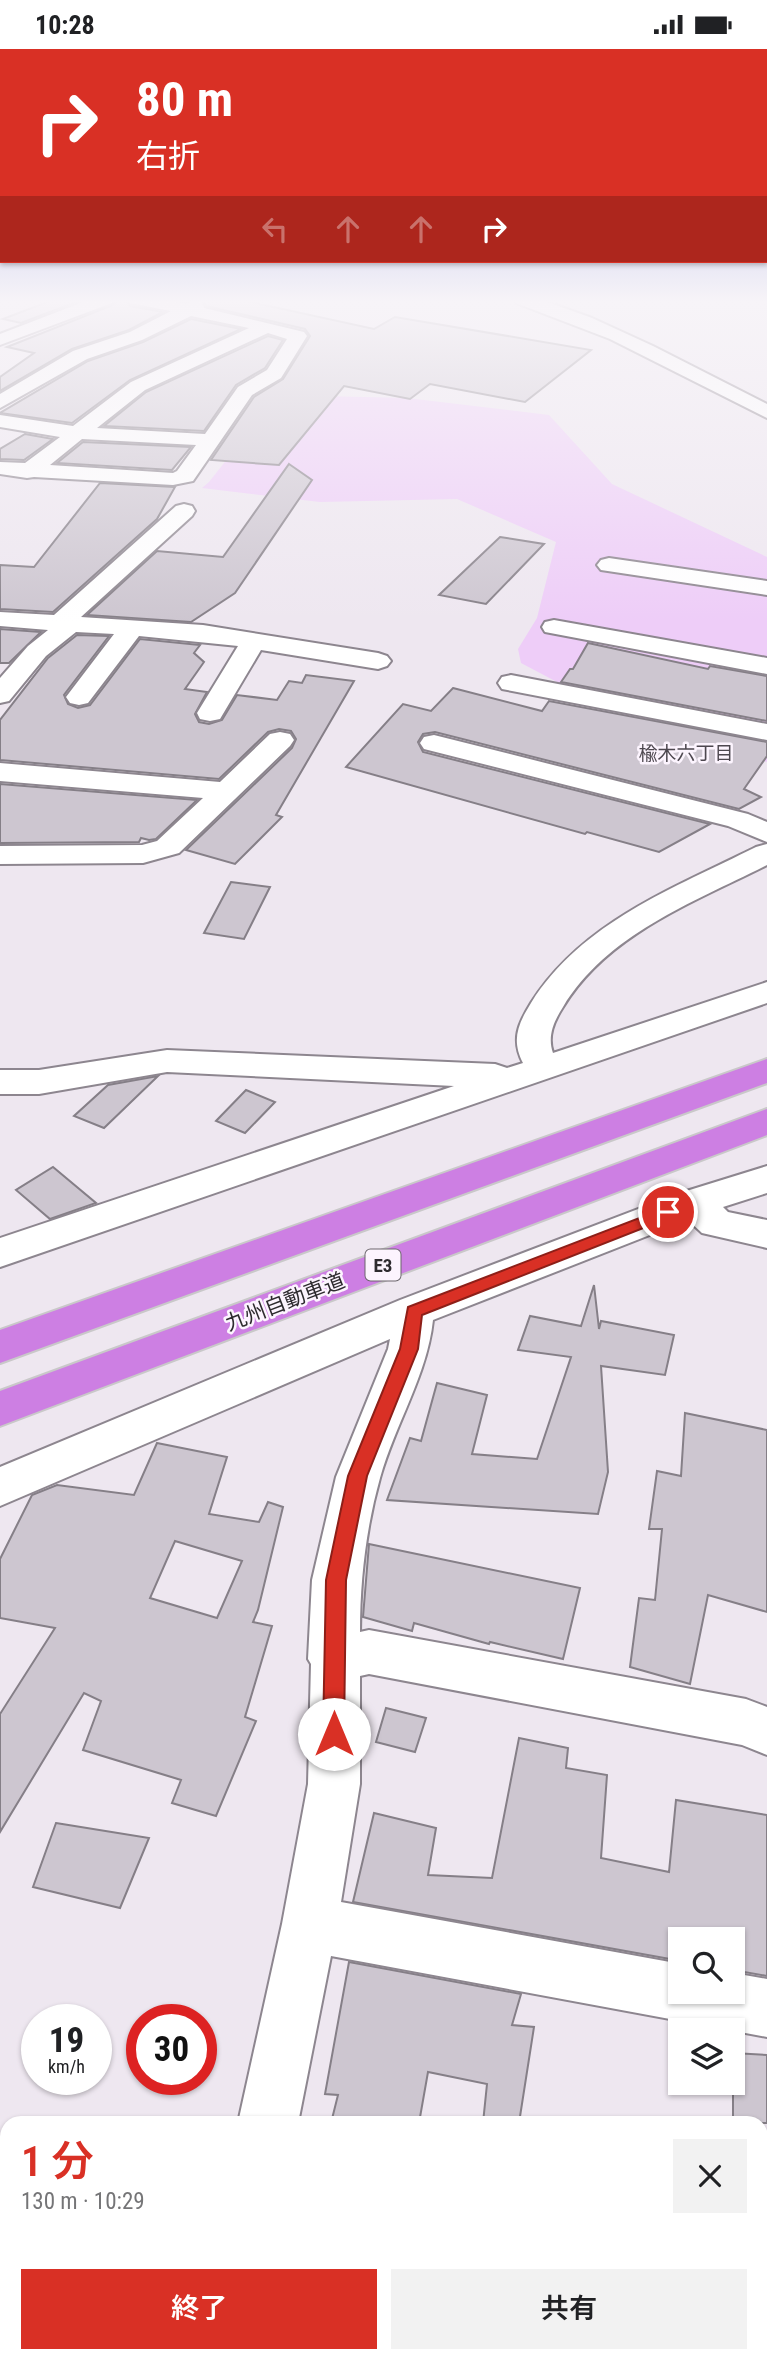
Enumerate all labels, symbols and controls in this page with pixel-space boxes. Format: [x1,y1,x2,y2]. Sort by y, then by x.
text: 10:28 [35,10,95,40]
text: 80 m [136,71,233,128]
icon: right [21,77,112,168]
text: 右折 [136,137,200,175]
icon: left [256,210,294,248]
icon: ahead [329,210,367,248]
icon: ahead [402,210,440,248]
icon: right [475,210,513,248]
district label: 楡木六丁目 [638,742,734,765]
pin [638,1182,698,1242]
icon: arrive [649,1193,687,1231]
road number: E3 [366,1249,400,1281]
street label: 九州自動車道 [222,1268,348,1336]
position arrow [297,1697,371,1771]
map controls [668,1927,745,2095]
button: search [668,1927,745,2004]
speed limit sign: 30 [126,2004,217,2095]
button: layers [668,2018,745,2095]
text: 19 [49,2020,84,2061]
text: km/h [48,2056,85,2077]
text: 1 分 [21,2137,94,2186]
button: close [673,2139,747,2213]
text: 130 m · 10:29 [21,2188,145,2215]
button: 終了 [21,2269,377,2349]
button: 共有 [391,2269,747,2349]

